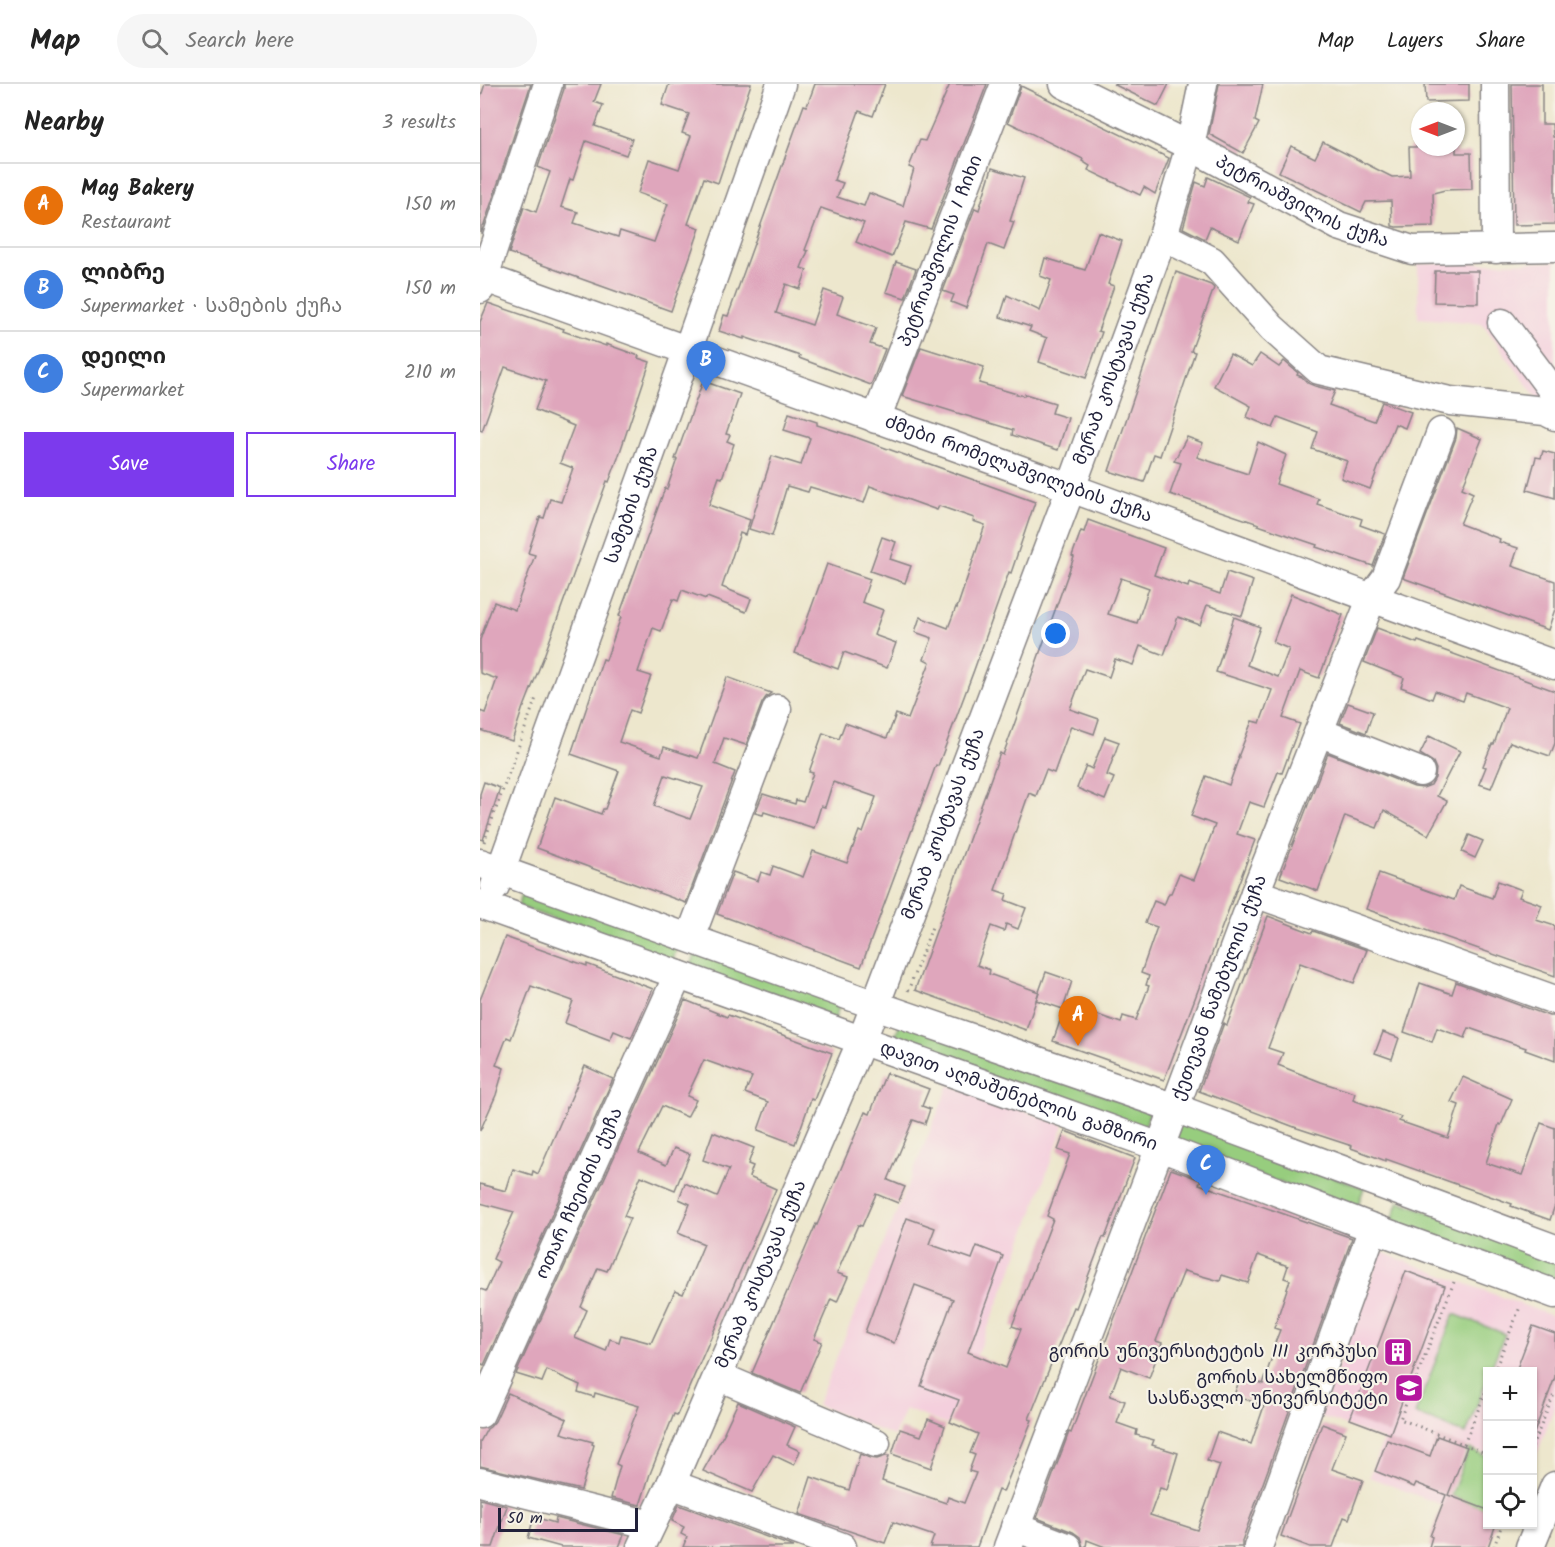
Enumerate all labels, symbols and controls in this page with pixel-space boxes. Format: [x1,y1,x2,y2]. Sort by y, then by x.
search box [117,14,537,68]
text: Map [30,19,81,64]
text: Search here [186,24,294,59]
icon: search [138,25,171,58]
text: Map [1317,25,1354,58]
text: Layers [1387,25,1443,58]
text: Share [1476,25,1525,58]
text: Nearby [24,102,104,144]
north arrow [1411,102,1465,156]
text: 3 results [382,107,456,139]
street label: პეტრიაშვილის ქუჩა [1210,148,1393,256]
street label: პეტრიაშვილის I ჩიხი [891,151,991,351]
text: Mag Bakery [81,172,194,207]
text: A [37,189,50,221]
text: 150 m [405,189,456,221]
text: Restaurant [81,207,171,239]
text: ლიბრე [81,256,165,291]
street label: მერაბ კოსტავას ქუჩა [1066,269,1163,469]
text: B [37,273,50,305]
text: 150 m [405,273,456,305]
text: Supermarket · სამების ქუჩა [81,291,342,323]
text: დეილი [81,340,166,375]
pin: B [686,342,726,391]
text: C [37,357,50,389]
text: 210 m [404,357,456,389]
text: Supermarket [81,375,184,407]
street label: ძმები რომელაშვილების ქუჩა [880,408,1156,531]
button: Save [24,432,234,497]
button: Share [246,432,456,497]
street label: სამების ქუჩა [598,442,667,568]
your location [1041,619,1070,648]
street label: მერაბ კოსტავას ქუჩა [894,724,993,924]
street label: ქეთევან წამებულის ქუჩა [1164,870,1275,1105]
pin: A [1058,996,1098,1046]
street label: დავით აღმაშენებლის გამზირი [876,1034,1161,1159]
street label: ოთარ ჩხეიძის ქუჩა [528,1103,631,1284]
pin: C [1186,1146,1226,1195]
street label: მერაბ კოსტავას ქუჩა [708,1176,815,1373]
building icon: გორის უნივერსიტეტის III კორპუსი [1382,1336,1414,1368]
place label: გორის უნივერსიტეტის III კორპუსი [1049,1338,1377,1367]
place label: გორის სახელმწიფო სასწავლო უნივერსიტეტი [1147,1364,1388,1414]
map controls [1483,1367,1537,1529]
button: + [1483,1367,1537,1421]
school or university icon: გორის სახელმწიფო სასწავლო უნივერსიტეტი [1393,1372,1425,1404]
button: − [1483,1421,1537,1475]
button: locate [1483,1475,1537,1529]
scale bar [498,1505,638,1532]
text: 50 m [507,1506,543,1531]

